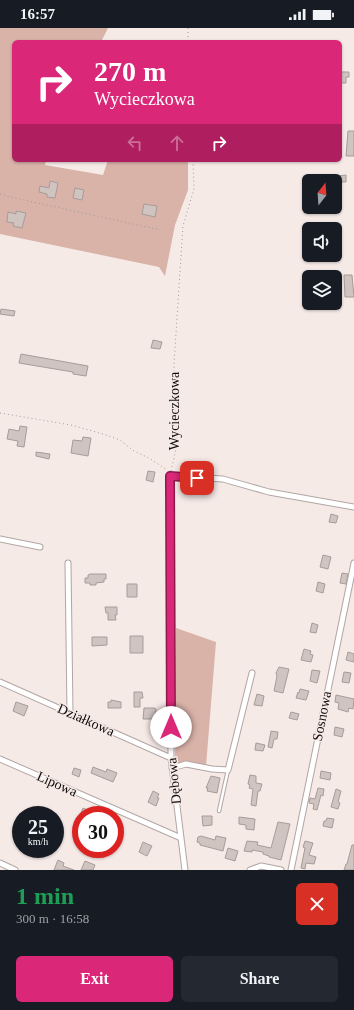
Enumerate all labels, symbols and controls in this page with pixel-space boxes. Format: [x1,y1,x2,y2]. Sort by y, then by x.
text: 16:57 [20,6,55,22]
icon: right [28,56,80,108]
text: 270 m [94,56,166,87]
text: Wycieczkowa [94,89,195,109]
icon: left [124,132,146,154]
icon: ahead [166,132,188,154]
icon: right [208,132,230,154]
north arrow [302,174,342,214]
map controls [302,174,342,310]
button: sound [302,222,342,262]
button: layers [302,270,342,310]
street label: Wycieczkowa [167,371,182,450]
pin [180,461,214,495]
icon: arrive [186,467,208,489]
street label: Sosnowa [310,689,334,742]
street label: Działkowa [55,701,117,740]
position arrow [150,706,192,748]
street label: Dębowa [164,756,184,805]
street label: Lipowa [34,768,80,800]
speed limit sign: 30 [72,806,124,858]
text: 25 [28,816,48,838]
text: km/h [28,836,48,847]
text: 1 min [16,883,74,909]
button: close [296,883,338,925]
text: 300 m · 16:58 [16,911,89,926]
button: Exit [16,956,173,1002]
button: Share [181,956,338,1002]

